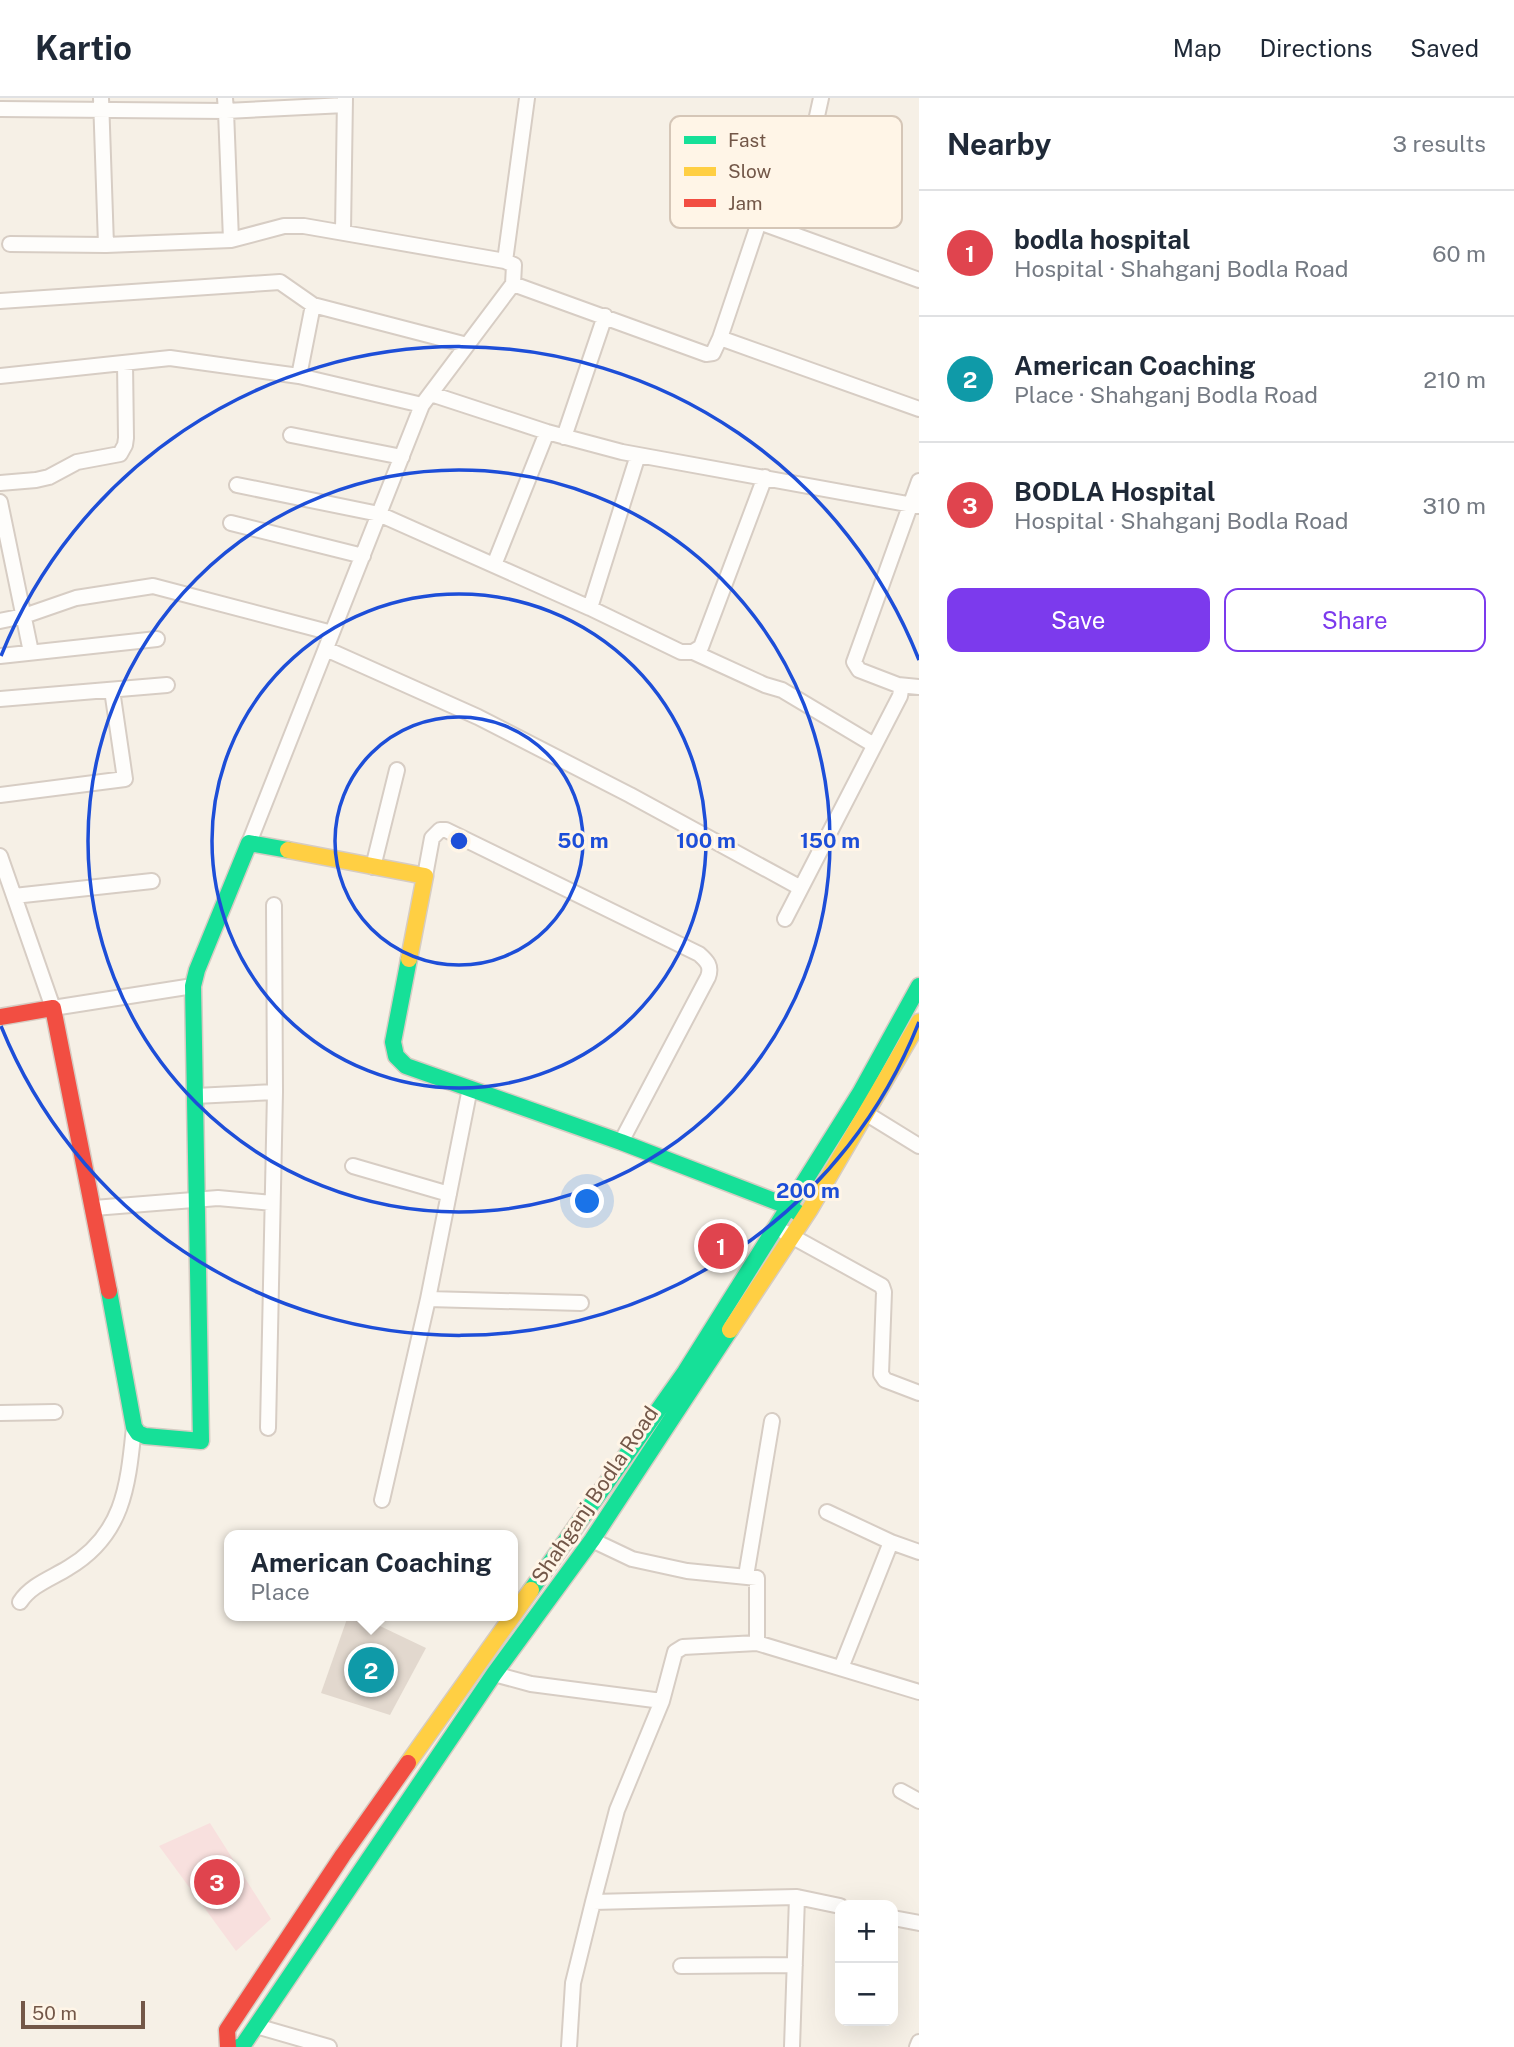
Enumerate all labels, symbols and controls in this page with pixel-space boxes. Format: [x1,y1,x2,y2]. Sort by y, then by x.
text: Kartio [35,29,132,67]
text: Map [1173,34,1222,62]
text: Directions [1260,34,1372,62]
text: Saved [1410,34,1479,62]
legend [670,116,902,228]
text: Nearby [947,126,1051,162]
text: Fast [728,129,766,151]
text: 3 results [1392,130,1486,157]
text: Slow [728,160,772,182]
text: Jam [728,192,762,214]
text: bodla hospital [1014,224,1191,255]
text: 1 [965,240,975,267]
text: 60 m [1432,240,1486,267]
text: Hospital · Shahganj Bodla Road [1014,255,1349,282]
text: American Coaching [1014,350,1256,381]
text: 2 [963,366,977,393]
text: 210 m [1423,366,1486,393]
text: Place · Shahganj Bodla Road [1014,381,1318,408]
text: BODLA Hospital [1014,476,1216,507]
text: 3 [962,492,978,519]
text: 310 m [1423,492,1486,519]
text: Hospital · Shahganj Bodla Road [1014,507,1349,534]
button: Save [947,588,1210,652]
button: Share [1224,588,1486,652]
text: 50 m [557,828,609,853]
text: 100 m [676,828,736,853]
text: 150 m [800,828,860,853]
centre of rings [447,829,471,853]
text: 200 m [776,1178,840,1203]
your location [570,1184,604,1218]
pin: 1 [698,1220,744,1272]
street label: Shahganj Bodla Road [526,1401,663,1588]
popup [224,1530,518,1621]
text: American Coaching [250,1547,492,1578]
text: Place [250,1578,310,1605]
pin: 2 [348,1644,394,1696]
pin: 3 [194,1856,240,1908]
map controls [835,1900,898,2026]
button: + [835,1900,898,1963]
button: − [835,1963,898,2026]
scale bar [21,1998,145,2030]
text: 50 m [32,2002,77,2024]

